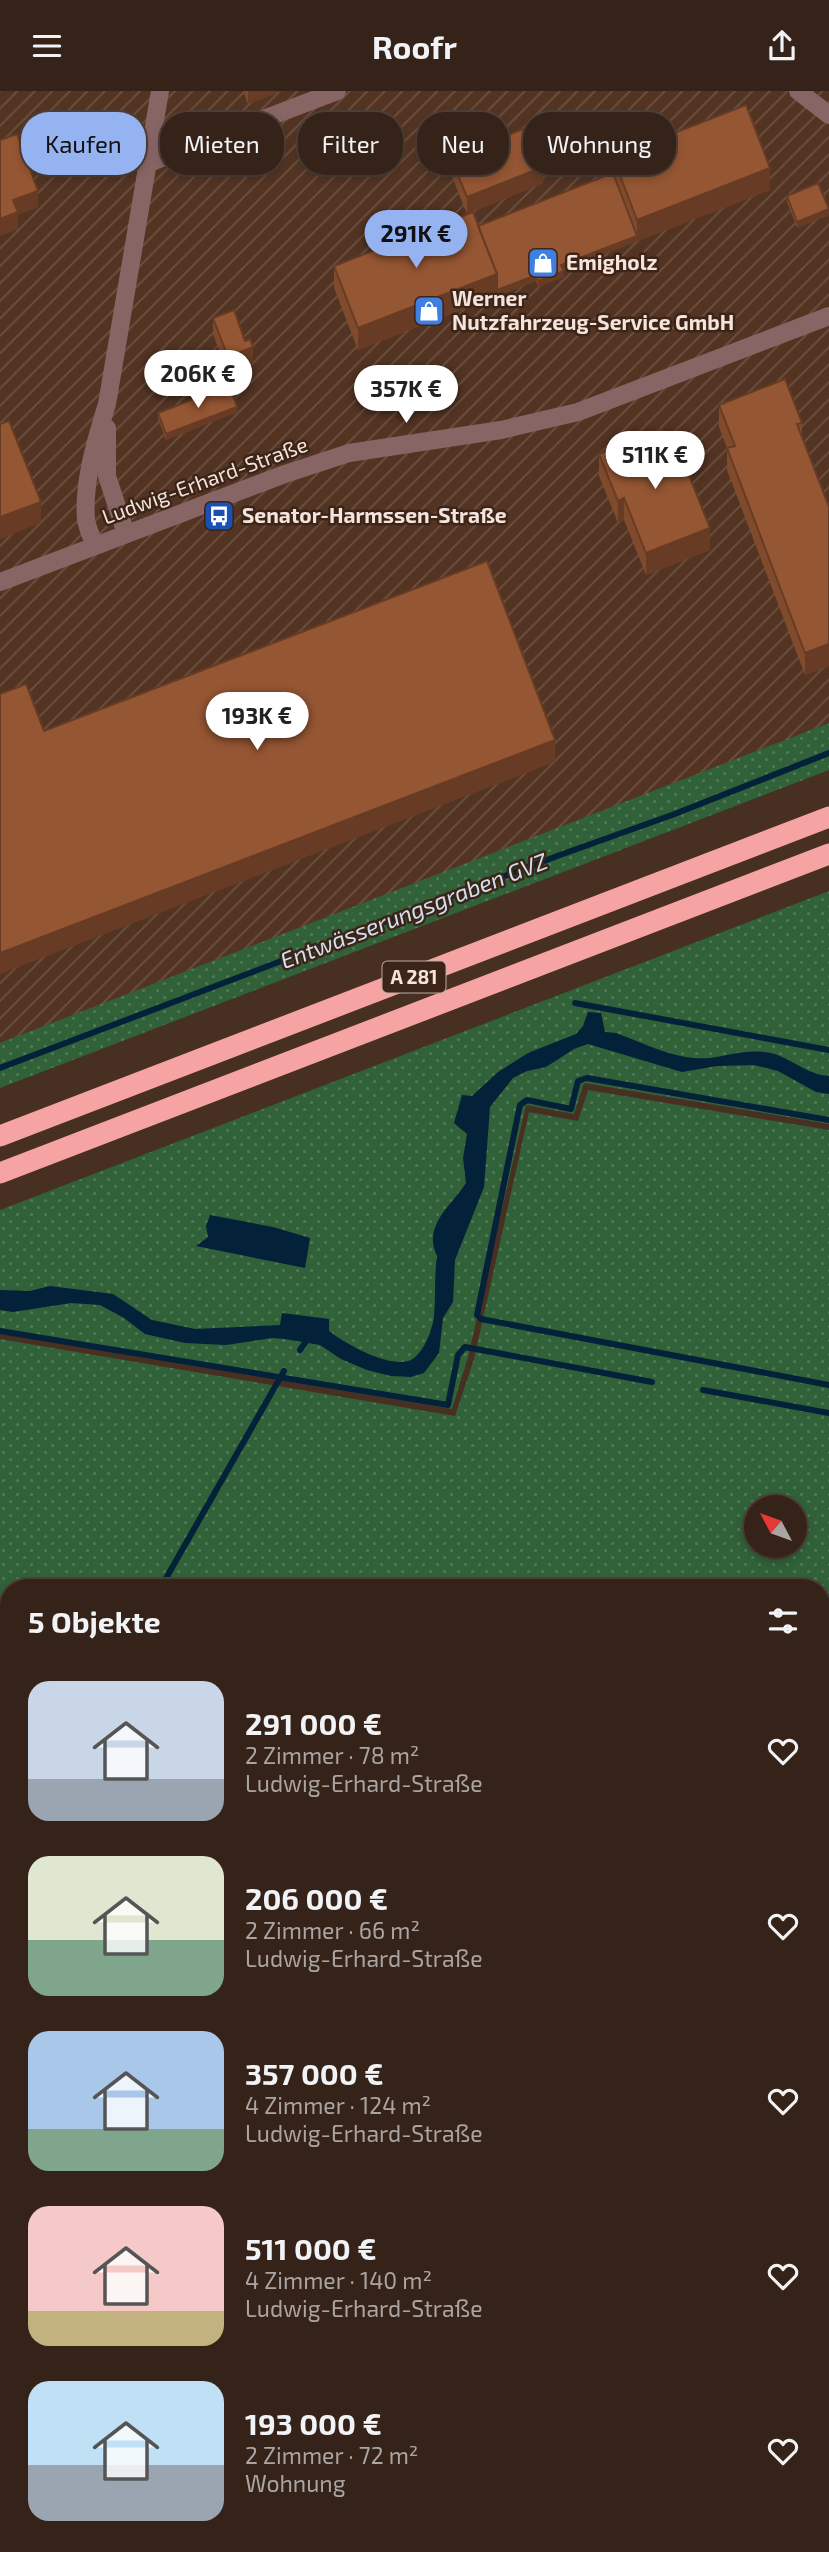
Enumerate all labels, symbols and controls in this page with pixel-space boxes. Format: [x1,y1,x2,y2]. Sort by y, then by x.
icon: menu [28,27,66,65]
text: Roofr [372,27,457,65]
icon: share [763,27,801,65]
chip: Kaufen [21,112,146,175]
chip: Mieten [160,112,284,175]
chip: Filter [298,112,403,175]
chip: Neu [417,112,509,175]
chip: Wohnung [523,112,676,175]
pin: 291K € [359,211,473,270]
text: 291K € [381,219,451,247]
shop icon: Emigholz [526,246,560,280]
place label: Emigholz [566,249,658,274]
place label: Werner Nutzfahrzeug-Service GmbH [452,285,734,334]
shop icon: Werner Nutzfahrzeug-Service GmbH [412,294,446,328]
pin: 206K € [141,351,255,410]
text: 206K € [160,359,236,387]
pin: 357K € [349,365,463,425]
text: 357K € [370,374,442,402]
street label: Ludwig-Erhard-Straße [98,431,311,528]
pin: 511K € [598,431,712,491]
text: 511K € [622,440,688,468]
bus stop icon: Senator-Harmssen-Straße [202,499,236,533]
place label: Senator-Harmssen-Straße [242,502,507,527]
pin: 193K € [200,693,314,752]
text: 193K € [222,701,292,729]
water label: Entwässerungsgraben GVZ [276,846,552,974]
road number: A 281 [382,961,446,993]
north arrow [744,1495,807,1557]
map controls [744,1495,807,1558]
icon: filters [764,1602,802,1640]
text: 5 Objekte [28,1603,161,1639]
text: 291 000 € [245,1705,382,1741]
icon: home [84,1709,168,1793]
icon: heart [764,1732,802,1770]
text: 2 Zimmer · 78 m² [245,1741,419,1769]
text: Ludwig-Erhard-Straße [245,1769,483,1797]
text: 206 000 € [245,1880,388,1916]
icon: home [84,1884,168,1968]
icon: heart [764,1907,802,1945]
text: 2 Zimmer · 66 m² [245,1916,420,1944]
text: Ludwig-Erhard-Straße [245,1944,483,1972]
text: 357 000 € [245,2055,383,2091]
icon: home [84,2059,168,2143]
icon: heart [764,2082,802,2120]
text: 4 Zimmer · 124 m² [245,2091,431,2119]
text: Ludwig-Erhard-Straße [245,2119,483,2147]
text: 511 000 € [245,2230,377,2266]
icon: home [84,2234,168,2318]
icon: heart [764,2257,802,2295]
text: 4 Zimmer · 140 m² [245,2266,432,2294]
text: Ludwig-Erhard-Straße [245,2294,483,2322]
text: 193 000 € [245,2405,382,2441]
icon: home [84,2409,168,2493]
icon: heart [764,2432,802,2470]
text: 2 Zimmer · 72 m² [245,2441,418,2469]
text: Wohnung [245,2469,346,2497]

